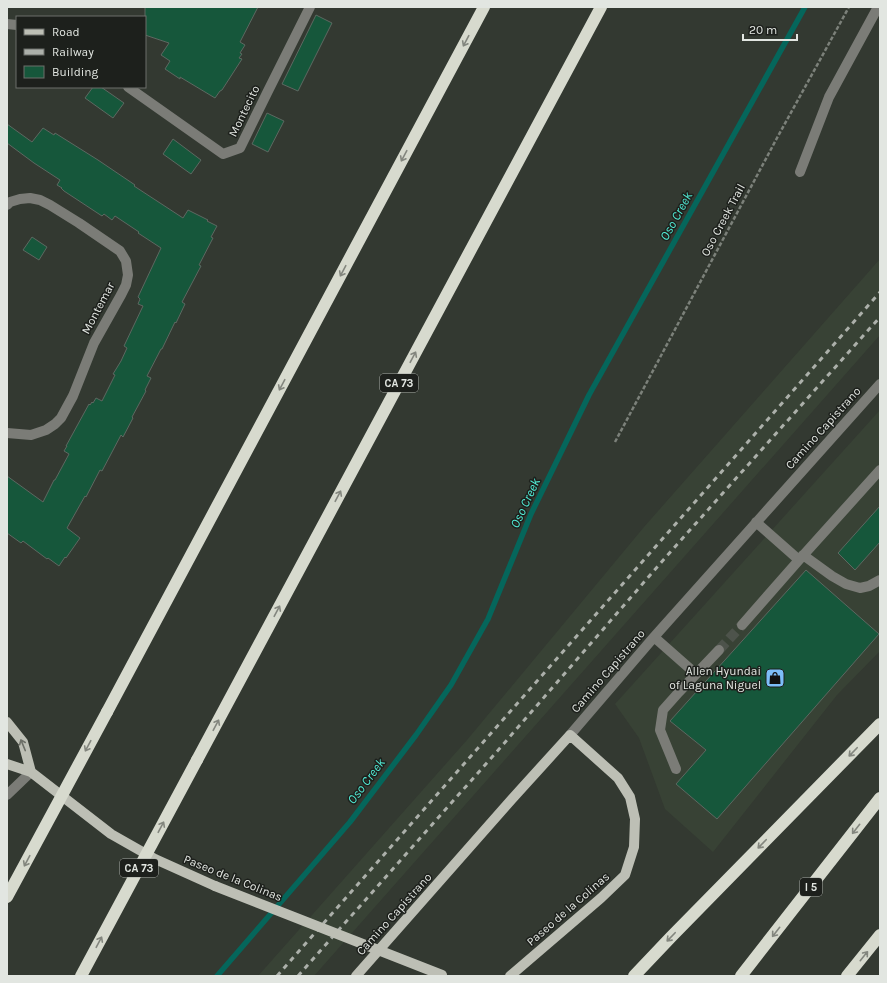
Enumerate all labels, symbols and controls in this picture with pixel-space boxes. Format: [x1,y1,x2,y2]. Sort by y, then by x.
legend [16,16,146,88]
scale bar [743,16,797,42]
text: 20 m [749,23,777,37]
text: Road [52,25,80,39]
one-way arrow [461,35,469,47]
text: Railway [52,45,94,59]
text: Building [52,65,99,79]
street label: Montecito [226,83,262,139]
one-way arrow [400,150,408,162]
street label: Oso Creek Trail [698,181,748,259]
water label: Oso Creek [657,189,696,243]
one-way arrow [339,264,346,276]
street label: Montemar [78,279,118,336]
one-way arrow [410,351,417,363]
road number: CA 73 [380,374,418,392]
one-way arrow [277,379,285,391]
street label: Camino Capistrano [782,384,864,472]
water label: Oso Creek [507,475,543,530]
one-way arrow [335,490,342,502]
one-way arrow [273,605,281,617]
street label: Camino Capistrano [568,627,648,715]
place label: Allen Hyundai of Laguna Niguel [669,664,761,692]
shop icon: Allen Hyundai of Laguna Niguel [764,667,786,689]
one-way arrow [212,720,220,732]
one-way arrow [18,739,26,751]
one-way arrow [84,740,91,752]
one-way arrow [848,747,858,757]
water label: Oso Creek [344,755,388,807]
one-way arrow [158,821,165,833]
one-way arrow [852,823,860,834]
one-way arrow [757,839,767,849]
street label: Paseo de la Colinas [182,852,284,904]
one-way arrow [22,855,30,867]
road number: CA 73 [120,859,158,877]
street label: Paseo de la Colinas [524,869,612,949]
street label: Camino Capistrano [353,870,435,958]
road number: I 5 [800,878,822,896]
one-way arrow [772,926,781,937]
one-way arrow [666,932,676,942]
one-way arrow [96,936,104,948]
one-way arrow [859,950,868,961]

